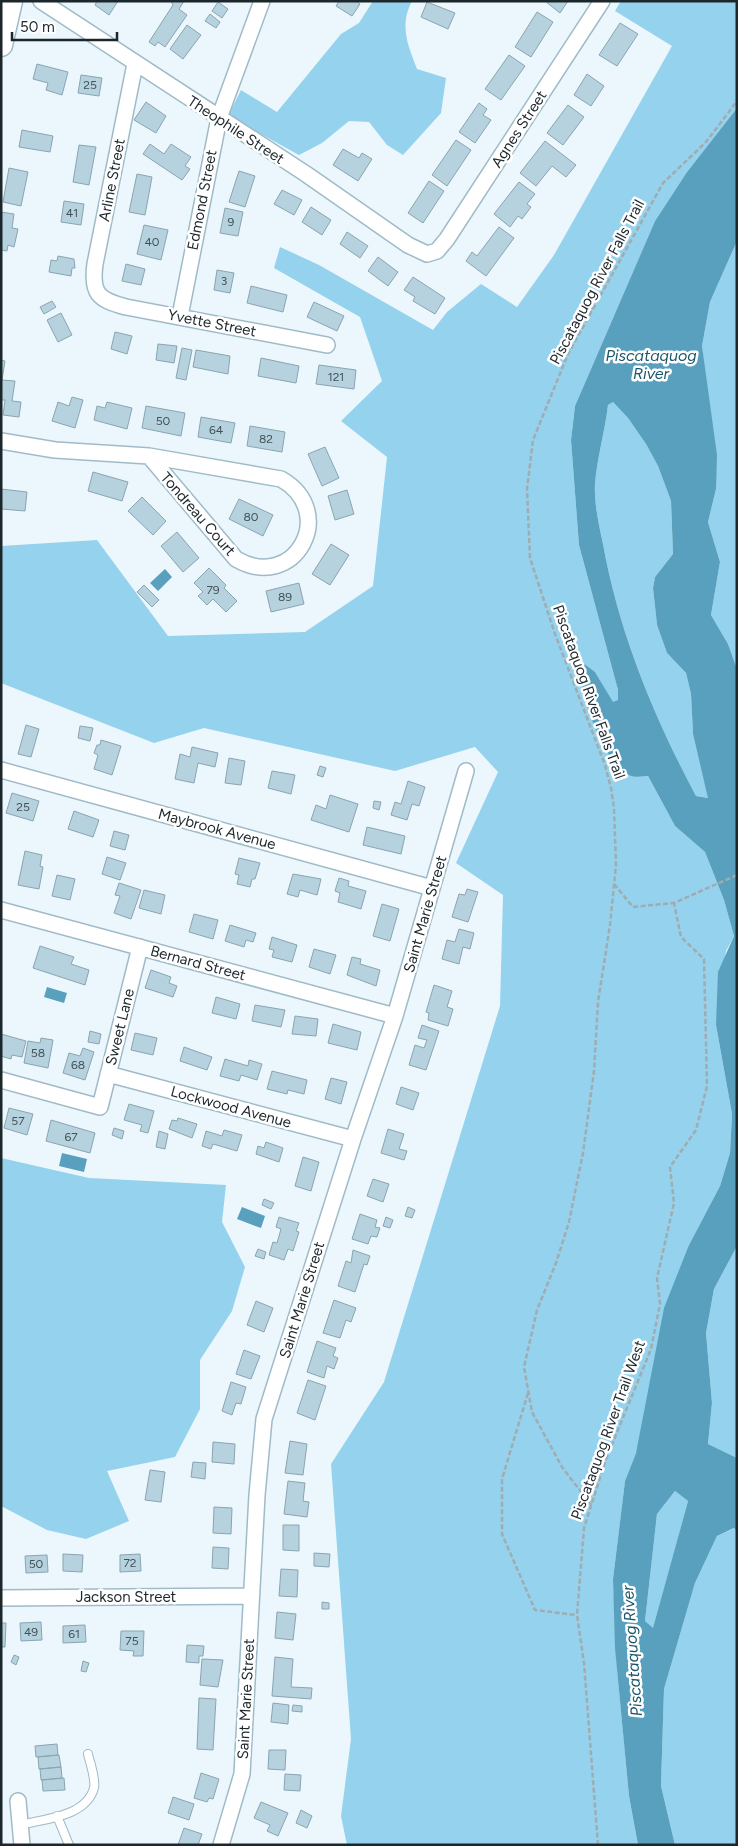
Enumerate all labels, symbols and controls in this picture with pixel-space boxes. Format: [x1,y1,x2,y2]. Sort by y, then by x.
scale bar [12,10,118,42]
text: 50 m [20,18,55,36]
house number: 25 [83,78,97,92]
street label: Agnes Street [487,87,551,171]
street label: Theophile Street [184,92,288,168]
street label: Arline Street [95,137,129,223]
street label: Edmond Street [183,148,221,252]
street label: Piscataquog River Falls Trail [546,197,648,367]
house number: 41 [66,206,78,220]
house number: 9 [228,215,235,229]
house number: 40 [144,235,160,249]
house number: 3 [221,274,227,288]
street label: Yvette Street [166,306,258,340]
water label: Piscataquog River [605,346,697,383]
house number: 121 [328,370,344,384]
house number: 50 [156,414,171,428]
house number: 64 [209,423,224,437]
house number: 82 [259,432,273,446]
street label: Tondreau Court [157,469,239,560]
house number: 80 [243,510,259,524]
house number: 79 [206,583,220,597]
house number: 89 [278,590,292,604]
street label: Piscataquog River Falls Trail [549,602,629,782]
house number: 25 [16,800,30,814]
street label: Maybrook Avenue [156,805,278,853]
street label: Saint Marie Street [400,853,450,975]
street label: Bernard Street [148,942,248,984]
street label: Sweet Lane [102,987,138,1067]
house number: 58 [31,1046,45,1060]
house number: 68 [71,1058,85,1072]
street label: Lockwood Avenue [169,1082,293,1132]
house number: 57 [11,1114,25,1128]
house number: 67 [64,1130,78,1144]
street label: Saint Marie Street [276,1239,328,1360]
street label: Piscataquog River Trail West [567,1338,649,1522]
house number: 72 [123,1556,137,1570]
house number: 50 [29,1557,44,1571]
water label: Piscataquog River [618,1584,646,1717]
street label: Jackson Street [76,1588,177,1606]
house number: 49 [24,1625,38,1639]
house number: 61 [68,1627,80,1641]
house number: 75 [125,1634,139,1648]
street label: Saint Marie Street [234,1638,258,1760]

